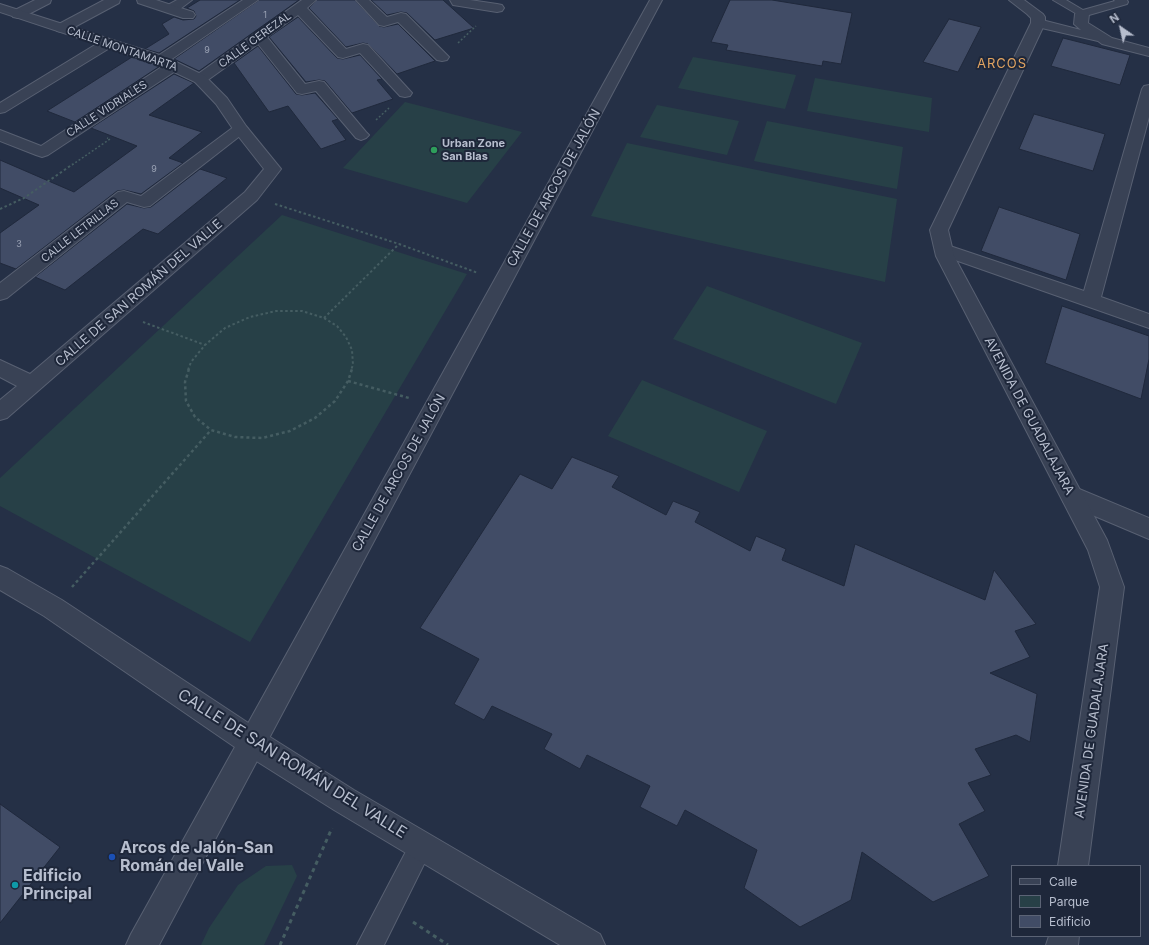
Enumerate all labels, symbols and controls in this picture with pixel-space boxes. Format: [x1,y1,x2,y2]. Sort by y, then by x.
north arrow [1101,8,1141,48]
street label: CALLE CEREZAL [216,9,294,71]
house number: 1 [263,10,267,20]
text: N [1107,10,1122,26]
street label: CALLE MONTAMARTA [65,24,179,74]
house number: 9 [204,45,210,55]
district label: ARCOS [977,56,1027,72]
street label: CALLE VIDRIALES [64,78,150,140]
street label: CALLE DE ARCOS DE JALÓN [504,107,604,269]
place label: Urban Zone San Blas [442,137,505,163]
marker: Urban Zone San Blas [429,145,439,155]
house number: 9 [151,164,157,174]
street label: CALLE LETRILLAS [39,197,121,265]
street label: CALLE DE SAN ROMÁN DEL VALLE [52,216,226,370]
house number: 3 [16,239,22,249]
street label: AVENIDA DE GUADALAJARA [981,334,1077,498]
street label: CALLE DE ARCOS DE JALÓN [349,392,449,554]
street label: AVENIDA DE GUADALAJARA [1072,643,1112,819]
street label: CALLE DE SAN ROMÁN DEL VALLE [174,685,410,843]
place label: Arcos de Jalón-San Román del Valle [120,838,273,876]
marker: Arcos de Jalón-San Román del Valle [107,852,117,862]
legend [1011,865,1141,937]
place label: Edificio Principal [23,866,92,904]
text: Calle [1049,874,1077,889]
marker: Edificio Principal [10,880,20,890]
text: Parque [1049,894,1089,909]
text: Edificio [1049,914,1091,929]

